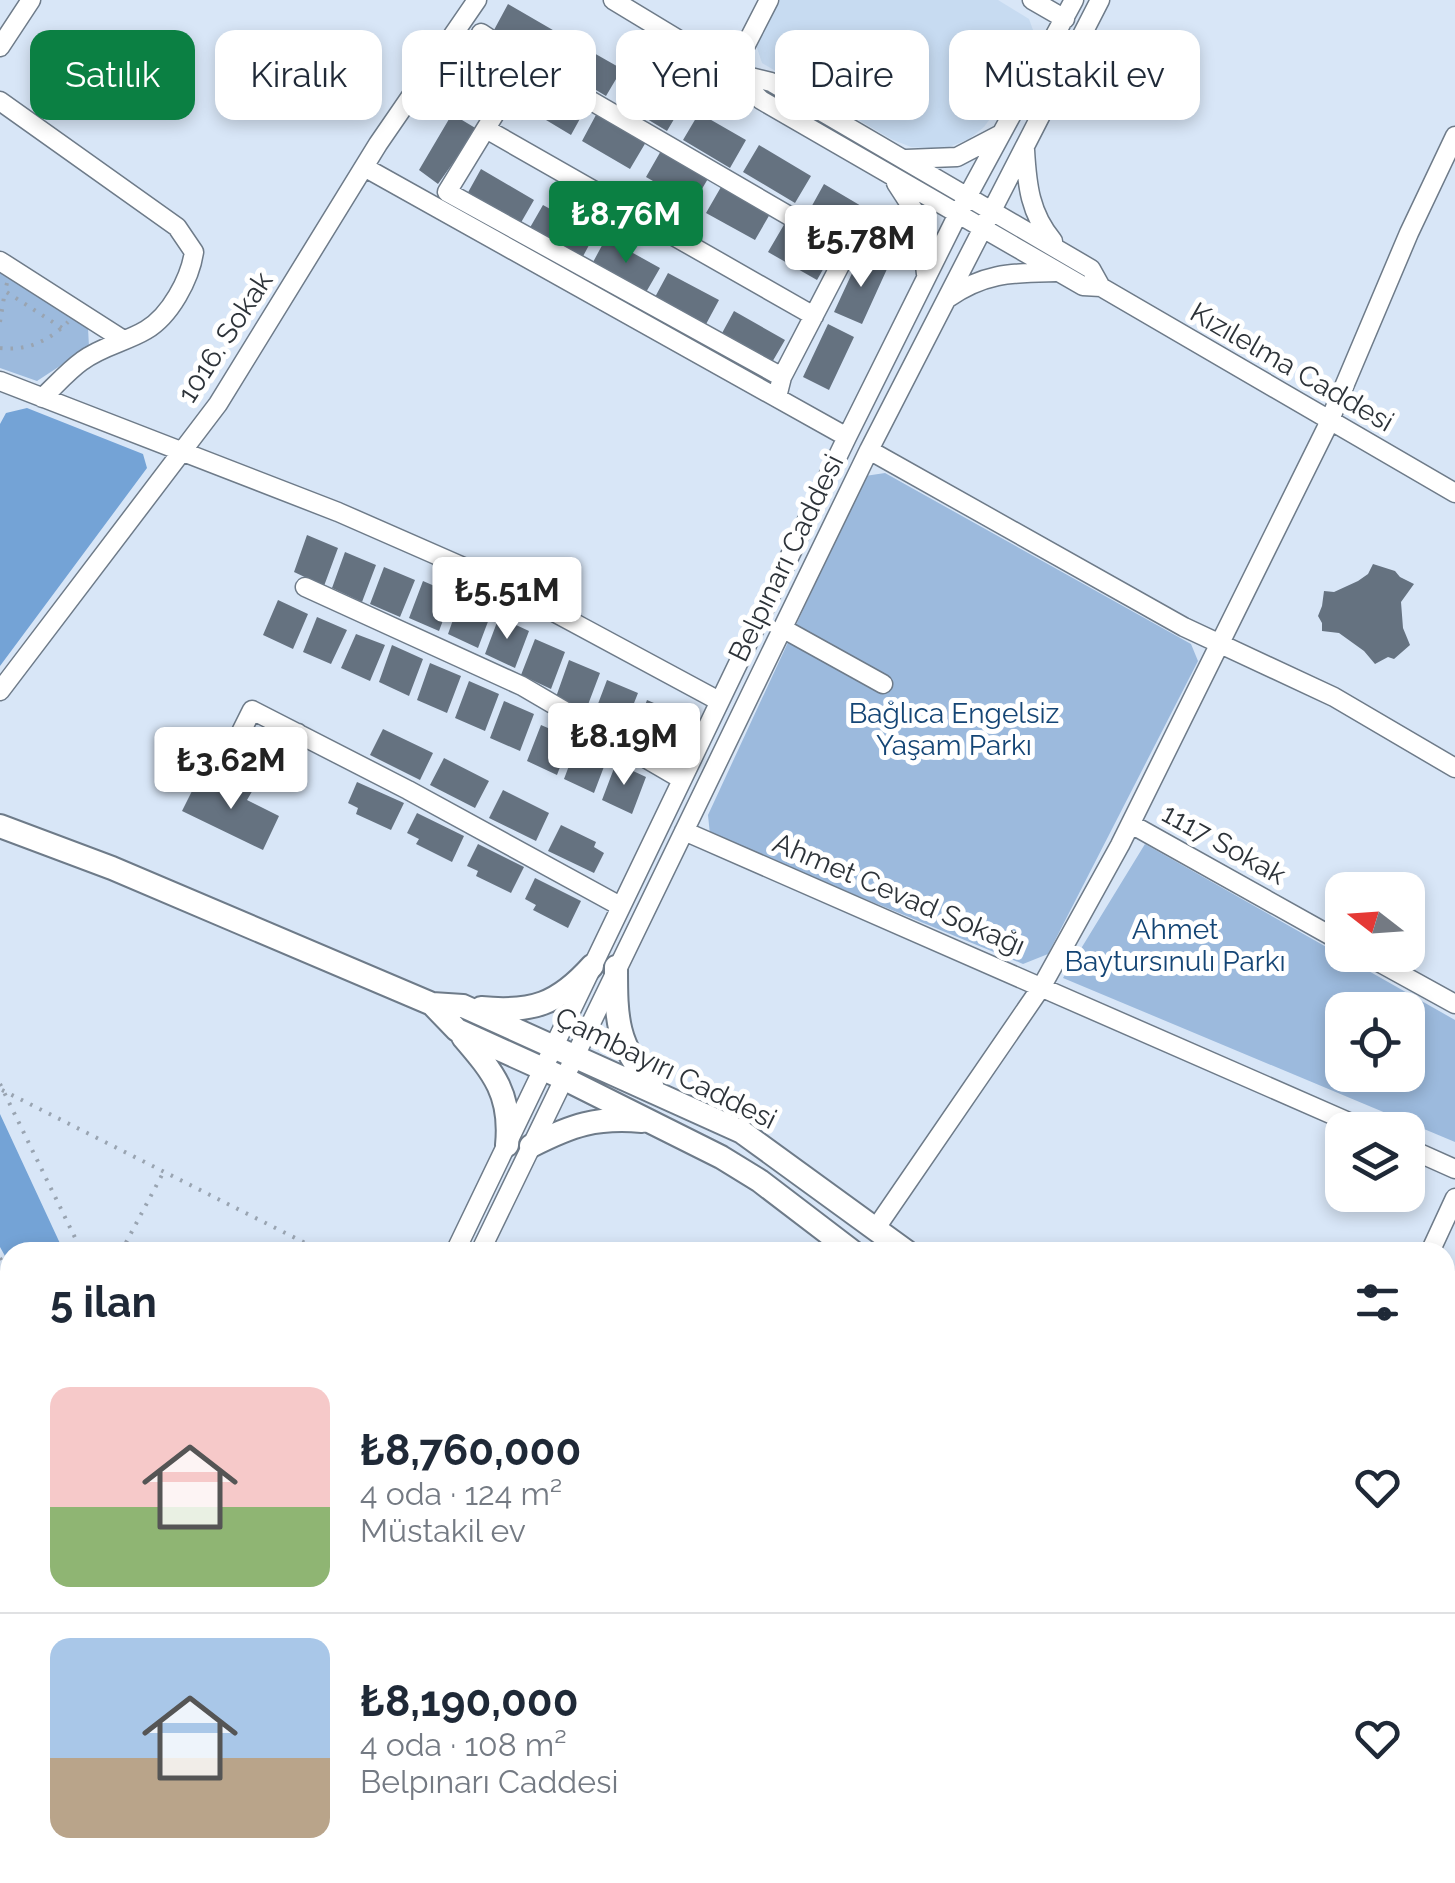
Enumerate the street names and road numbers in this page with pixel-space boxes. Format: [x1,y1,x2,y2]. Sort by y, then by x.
street label: 1016. Sokak [171,265,279,408]
street label: Kızılelma Caddesi [1185,295,1399,439]
street label: Belpınarı Caddesi [722,449,850,667]
street label: 1117 Sokak [1156,796,1292,892]
street label: Ahmet Cevad Sokağı [768,826,1030,962]
street label: Çambayırı Caddesi [550,1000,782,1136]

